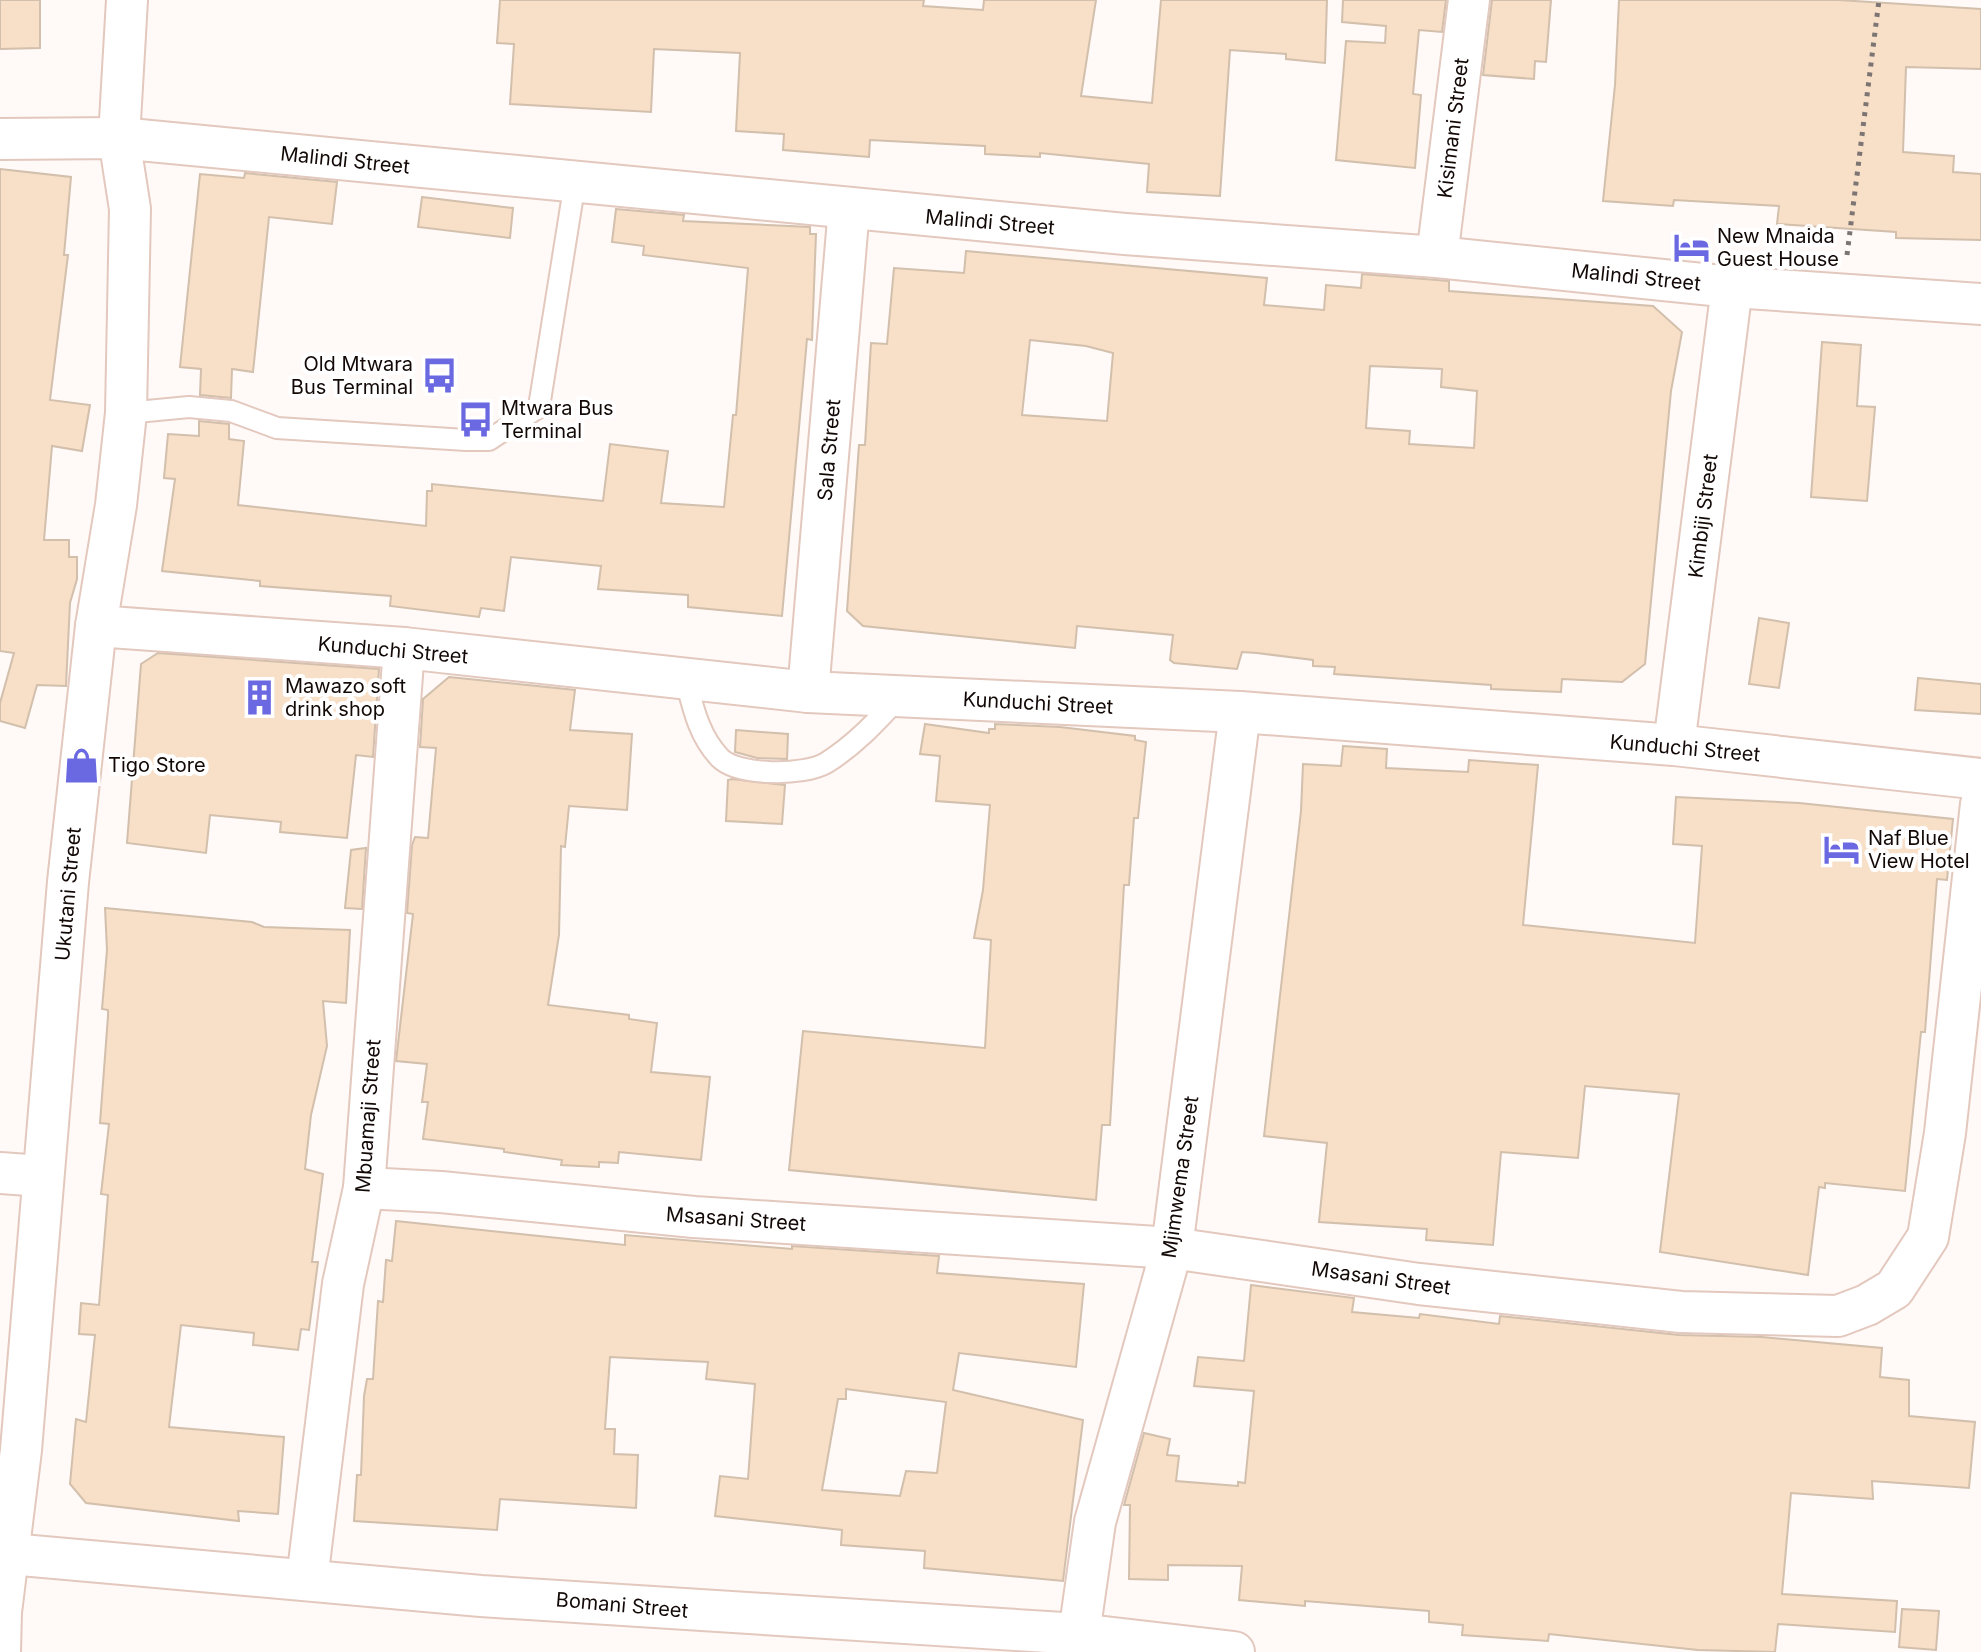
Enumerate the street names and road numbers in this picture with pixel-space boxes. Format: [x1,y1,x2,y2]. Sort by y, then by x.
street label: Kisimani Street [1432,56,1474,200]
street label: Malindi Street [279,141,411,179]
street label: Malindi Street [924,204,1056,240]
street label: Malindi Street [1570,258,1702,296]
street label: Sala Street [813,398,845,502]
street label: Kimbiji Street [1683,452,1723,579]
street label: Kunduchi Street [317,631,470,669]
street label: Kunduchi Street [962,687,1114,719]
street label: Kunduchi Street [1609,729,1762,767]
street label: Ukutani Street [50,826,86,962]
street label: Mbuamaji Street [351,1038,385,1194]
street label: Mjimwema Street [1157,1094,1203,1260]
street label: Msasani Street [665,1202,807,1236]
street label: Msasani Street [1310,1256,1453,1300]
street label: Bomani Street [555,1587,690,1623]

